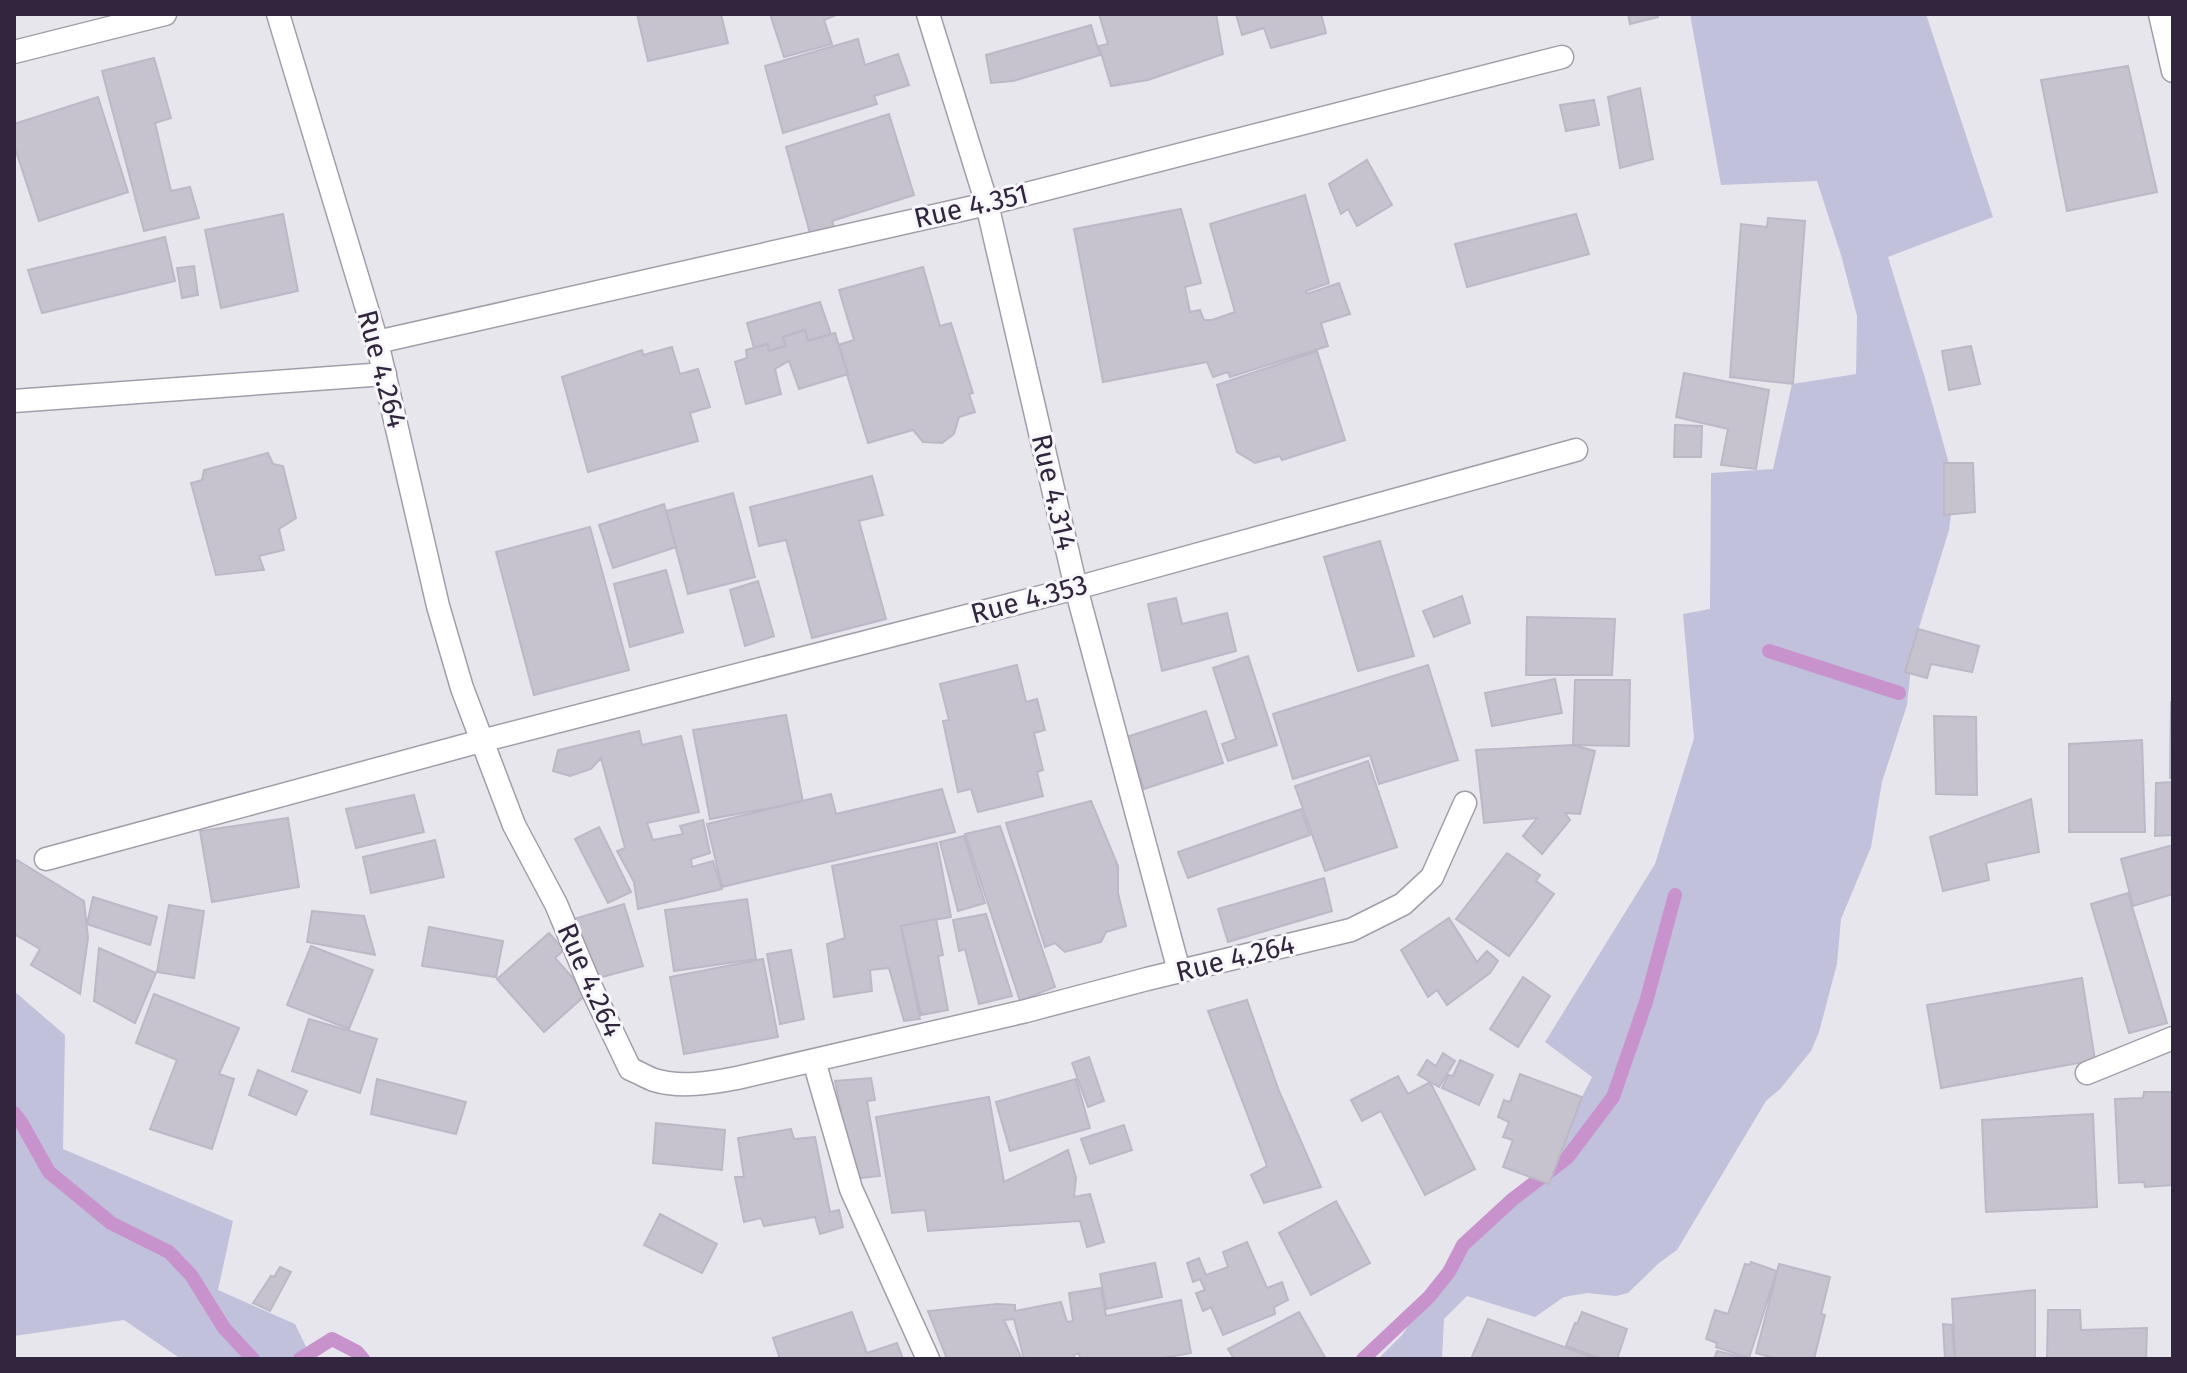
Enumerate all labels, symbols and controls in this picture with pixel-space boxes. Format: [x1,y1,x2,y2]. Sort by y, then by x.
street label: Rue 4.351 [911,177,1031,235]
street label: Rue 4.264 [350,306,414,432]
street label: Rue 4.314 [1025,431,1083,553]
street label: Rue 4.353 [967,568,1091,630]
street label: Rue 4.264 [550,918,630,1042]
street label: Rue 4.264 [1172,927,1298,989]

